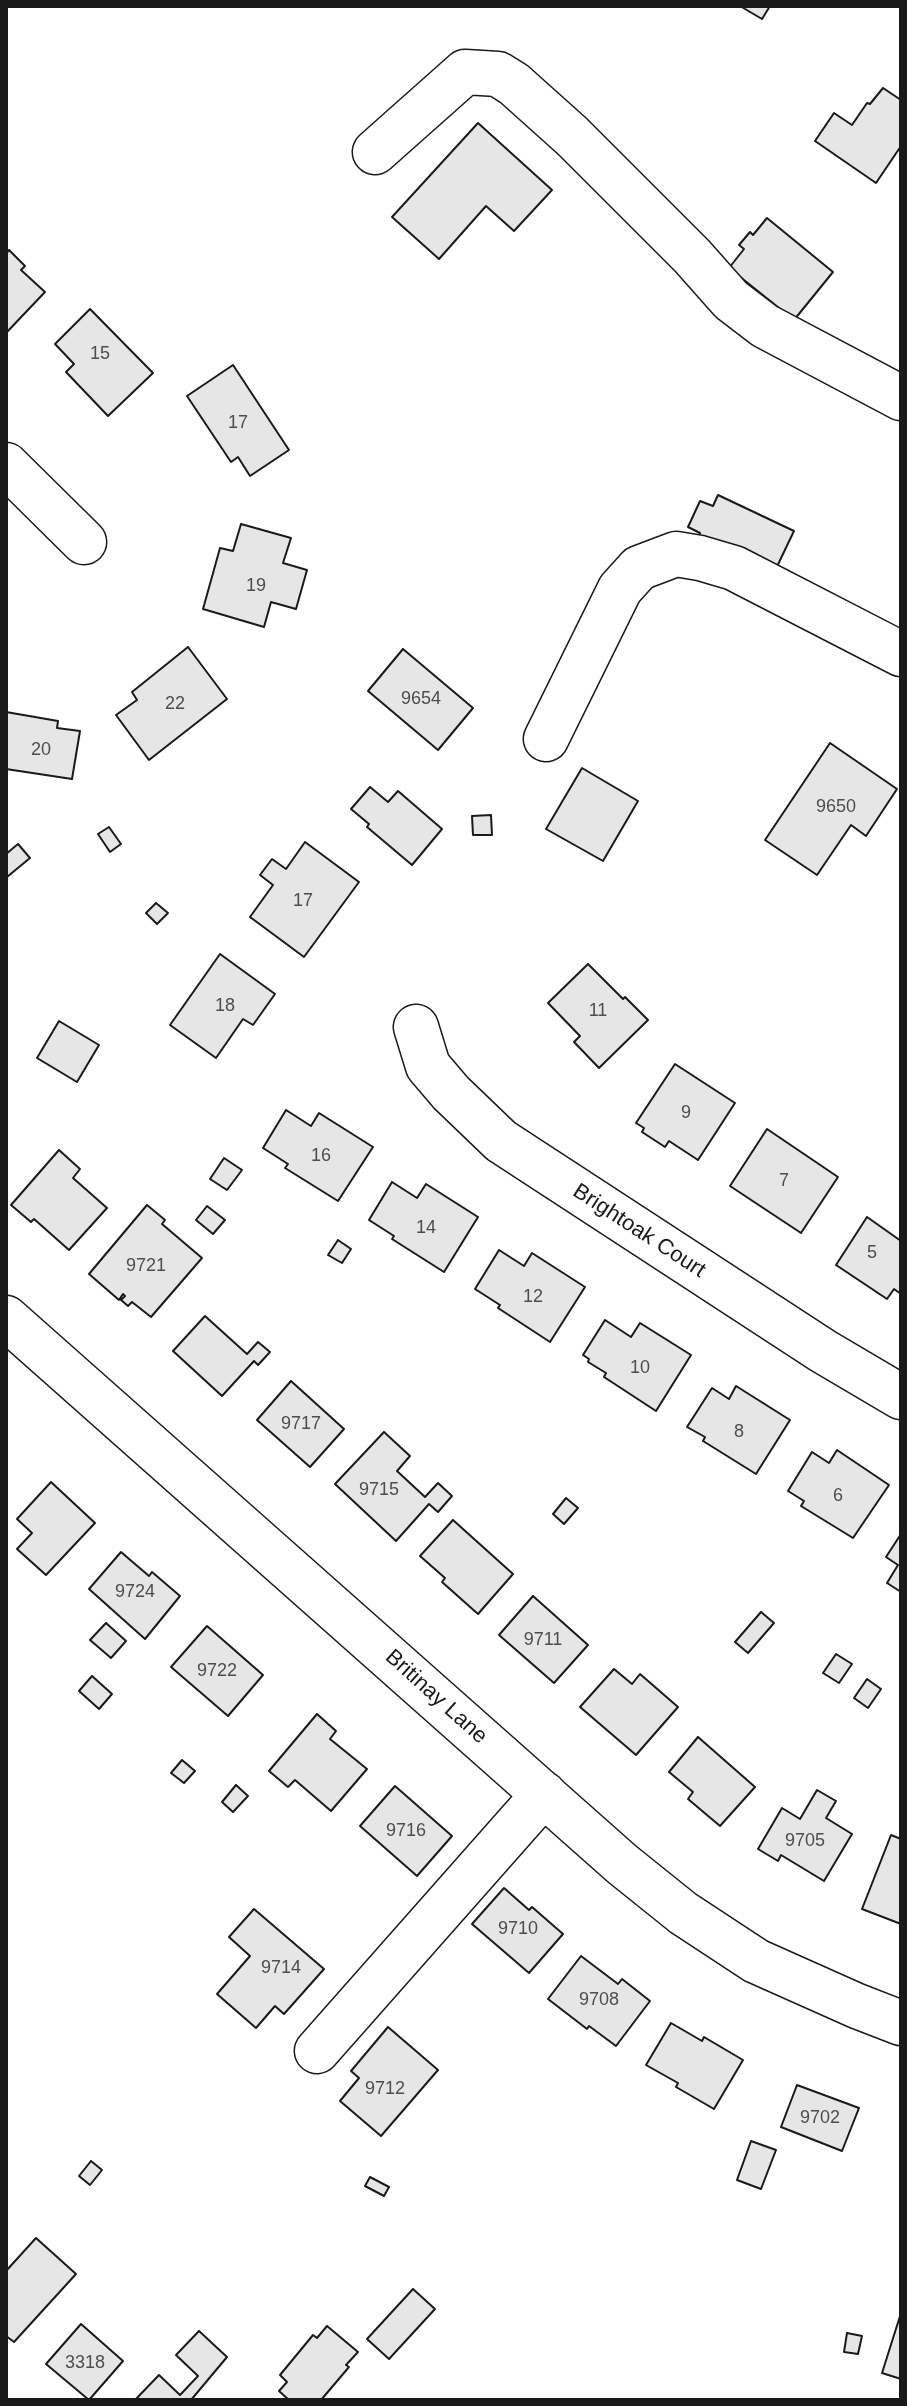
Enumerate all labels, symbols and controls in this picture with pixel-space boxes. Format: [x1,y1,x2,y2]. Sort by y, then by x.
house number: 15 [90,343,110,365]
house number: 17 [228,412,248,434]
house number: 19 [246,575,266,597]
house number: 9654 [401,688,441,710]
house number: 22 [165,693,185,715]
house number: 20 [31,739,51,761]
house number: 9650 [816,796,856,818]
house number: 17 [293,890,313,912]
house number: 18 [215,995,235,1017]
house number: 11 [589,1000,607,1022]
house number: 9 [681,1102,691,1124]
house number: 16 [311,1145,331,1167]
house number: 7 [779,1170,789,1192]
street label: Brightoak Court [568,1178,710,1284]
house number: 14 [416,1217,436,1239]
house number: 5 [867,1242,877,1264]
house number: 9721 [126,1255,166,1277]
house number: 12 [523,1286,543,1308]
house number: 10 [630,1357,650,1379]
house number: 9717 [281,1413,321,1435]
house number: 8 [734,1421,744,1443]
house number: 9715 [359,1479,399,1501]
house number: 6 [833,1485,843,1507]
house number: 9724 [115,1581,155,1603]
house number: 9711 [524,1629,562,1651]
street label: Britinay Lane [379,1644,493,1750]
house number: 9722 [197,1660,237,1682]
house number: 9716 [386,1820,426,1842]
house number: 9705 [785,1830,825,1852]
house number: 9710 [498,1918,538,1940]
house number: 9714 [261,1957,301,1979]
house number: 9708 [579,1989,619,2011]
house number: 9712 [365,2078,405,2100]
house number: 9702 [800,2107,840,2129]
house number: 3318 [65,2352,105,2374]

